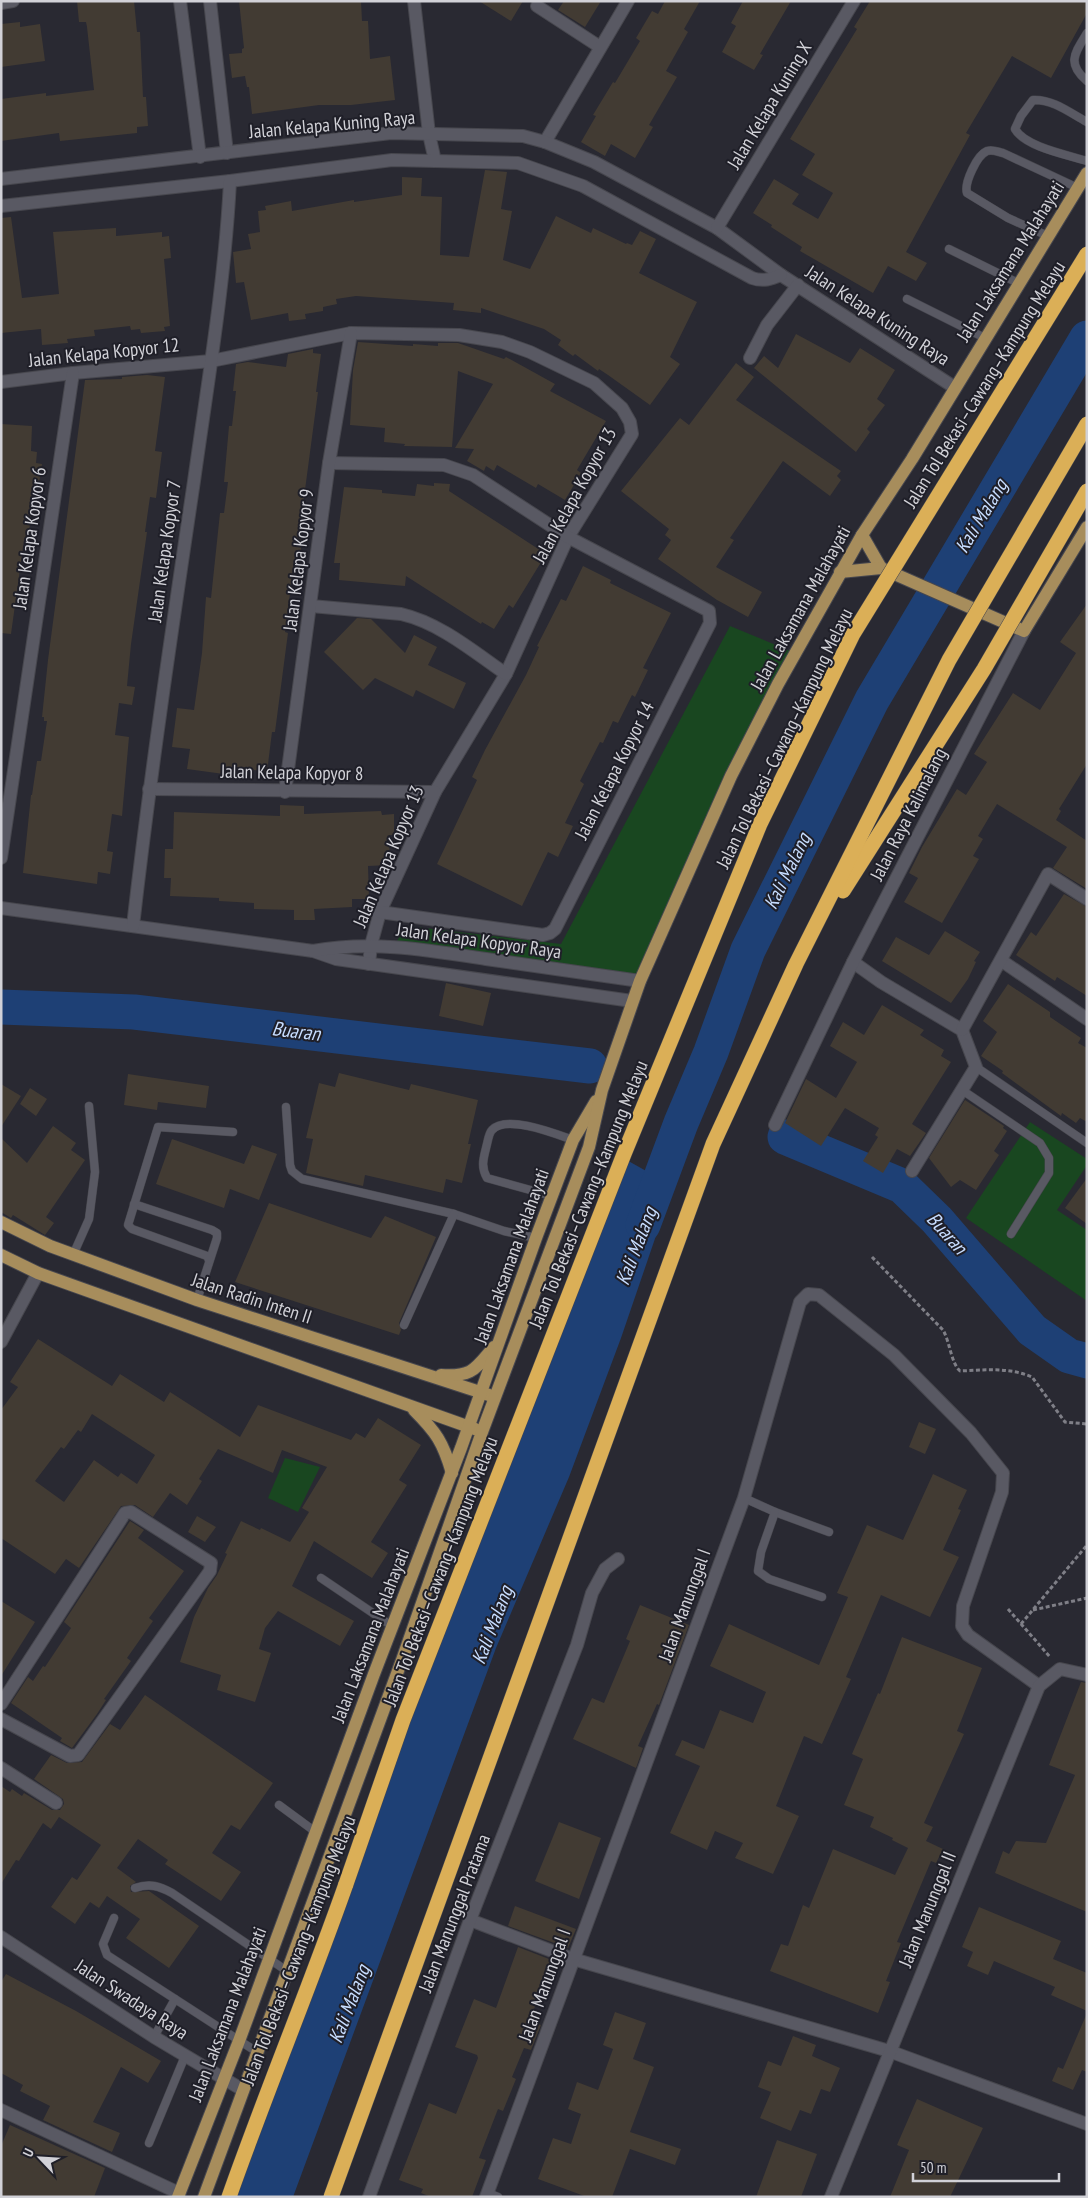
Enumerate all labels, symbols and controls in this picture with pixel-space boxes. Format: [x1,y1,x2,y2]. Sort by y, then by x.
street label: Jalan Kelapa Kuning X [721,37,817,174]
street label: Jalan Kelapa Kuning Raya [247,105,416,143]
street label: Jalan Laksamana Malahayati [950,176,1069,347]
street label: Jalan Tol Bekasi–Cawang–Kampung Melayu [897,256,1070,513]
street label: Jalan Kelapa Kuning Raya [801,259,954,370]
street label: Jalan Kelapa Kopyor 12 [26,332,181,372]
street label: Jalan Kelapa Kopyor 13 [526,423,621,568]
street label: Jalan Kelapa Kopyor 6 [7,466,51,611]
water label: Kali Malang [949,473,1014,558]
street label: Jalan Kelapa Kopyor 7 [142,479,186,624]
street label: Jalan Kelapa Kopyor 9 [277,488,319,633]
street label: Jalan Laksamana Malahayati [744,521,855,696]
street label: Jalan Tol Bekasi–Cawang–Kampung Melayu [710,604,858,873]
street label: Jalan Kelapa Kopyor 14 [568,697,659,844]
street label: Jalan Raya Kalimalang [864,744,952,885]
street label: Jalan Kelapa Kopyor 8 [219,759,364,785]
street label: Jalan Kelapa Kopyor 13 [347,782,429,931]
water label: Kali Malang [757,827,817,913]
street label: Jalan Kelapa Kopyor Raya [394,916,563,963]
water label: Buaran [270,1015,323,1047]
street label: Jalan Tol Bekasi–Cawang–Kampung Melayu [523,1057,653,1332]
street label: Jalan Laksamana Malahayati [468,1165,554,1348]
water label: Kali Malang [609,1202,663,1289]
water label: Buaran [921,1206,974,1261]
street label: Jalan Radin Inten II [188,1267,315,1329]
street label: Jalan Tol Bekasi–Cawang–Kampung Melayu [377,1433,503,1710]
street label: Jalan Laksamana Malahayati [325,1544,414,1727]
street label: Jalan Manunggal I [652,1545,715,1666]
water label: Kali Malang [465,1581,519,1668]
street label: Jalan Tol Bekasi–Cawang–Kampung Melayu [235,1812,361,2089]
street label: Jalan Manunggal Pratama [412,1831,495,1996]
street label: Jalan Manunggal II [893,1848,961,1971]
street label: Jalan Laksamana Malahayati [182,1923,271,2106]
street label: Jalan Manunggal I [512,1925,575,2046]
street label: Jalan Swadaya Raya [70,1953,193,2044]
water label: Kali Malang [322,1960,376,2047]
north arrow [15,2133,65,2183]
text: U [19,2145,38,2160]
scale bar [913,2150,1059,2182]
text: 50 m [920,2158,946,2177]

